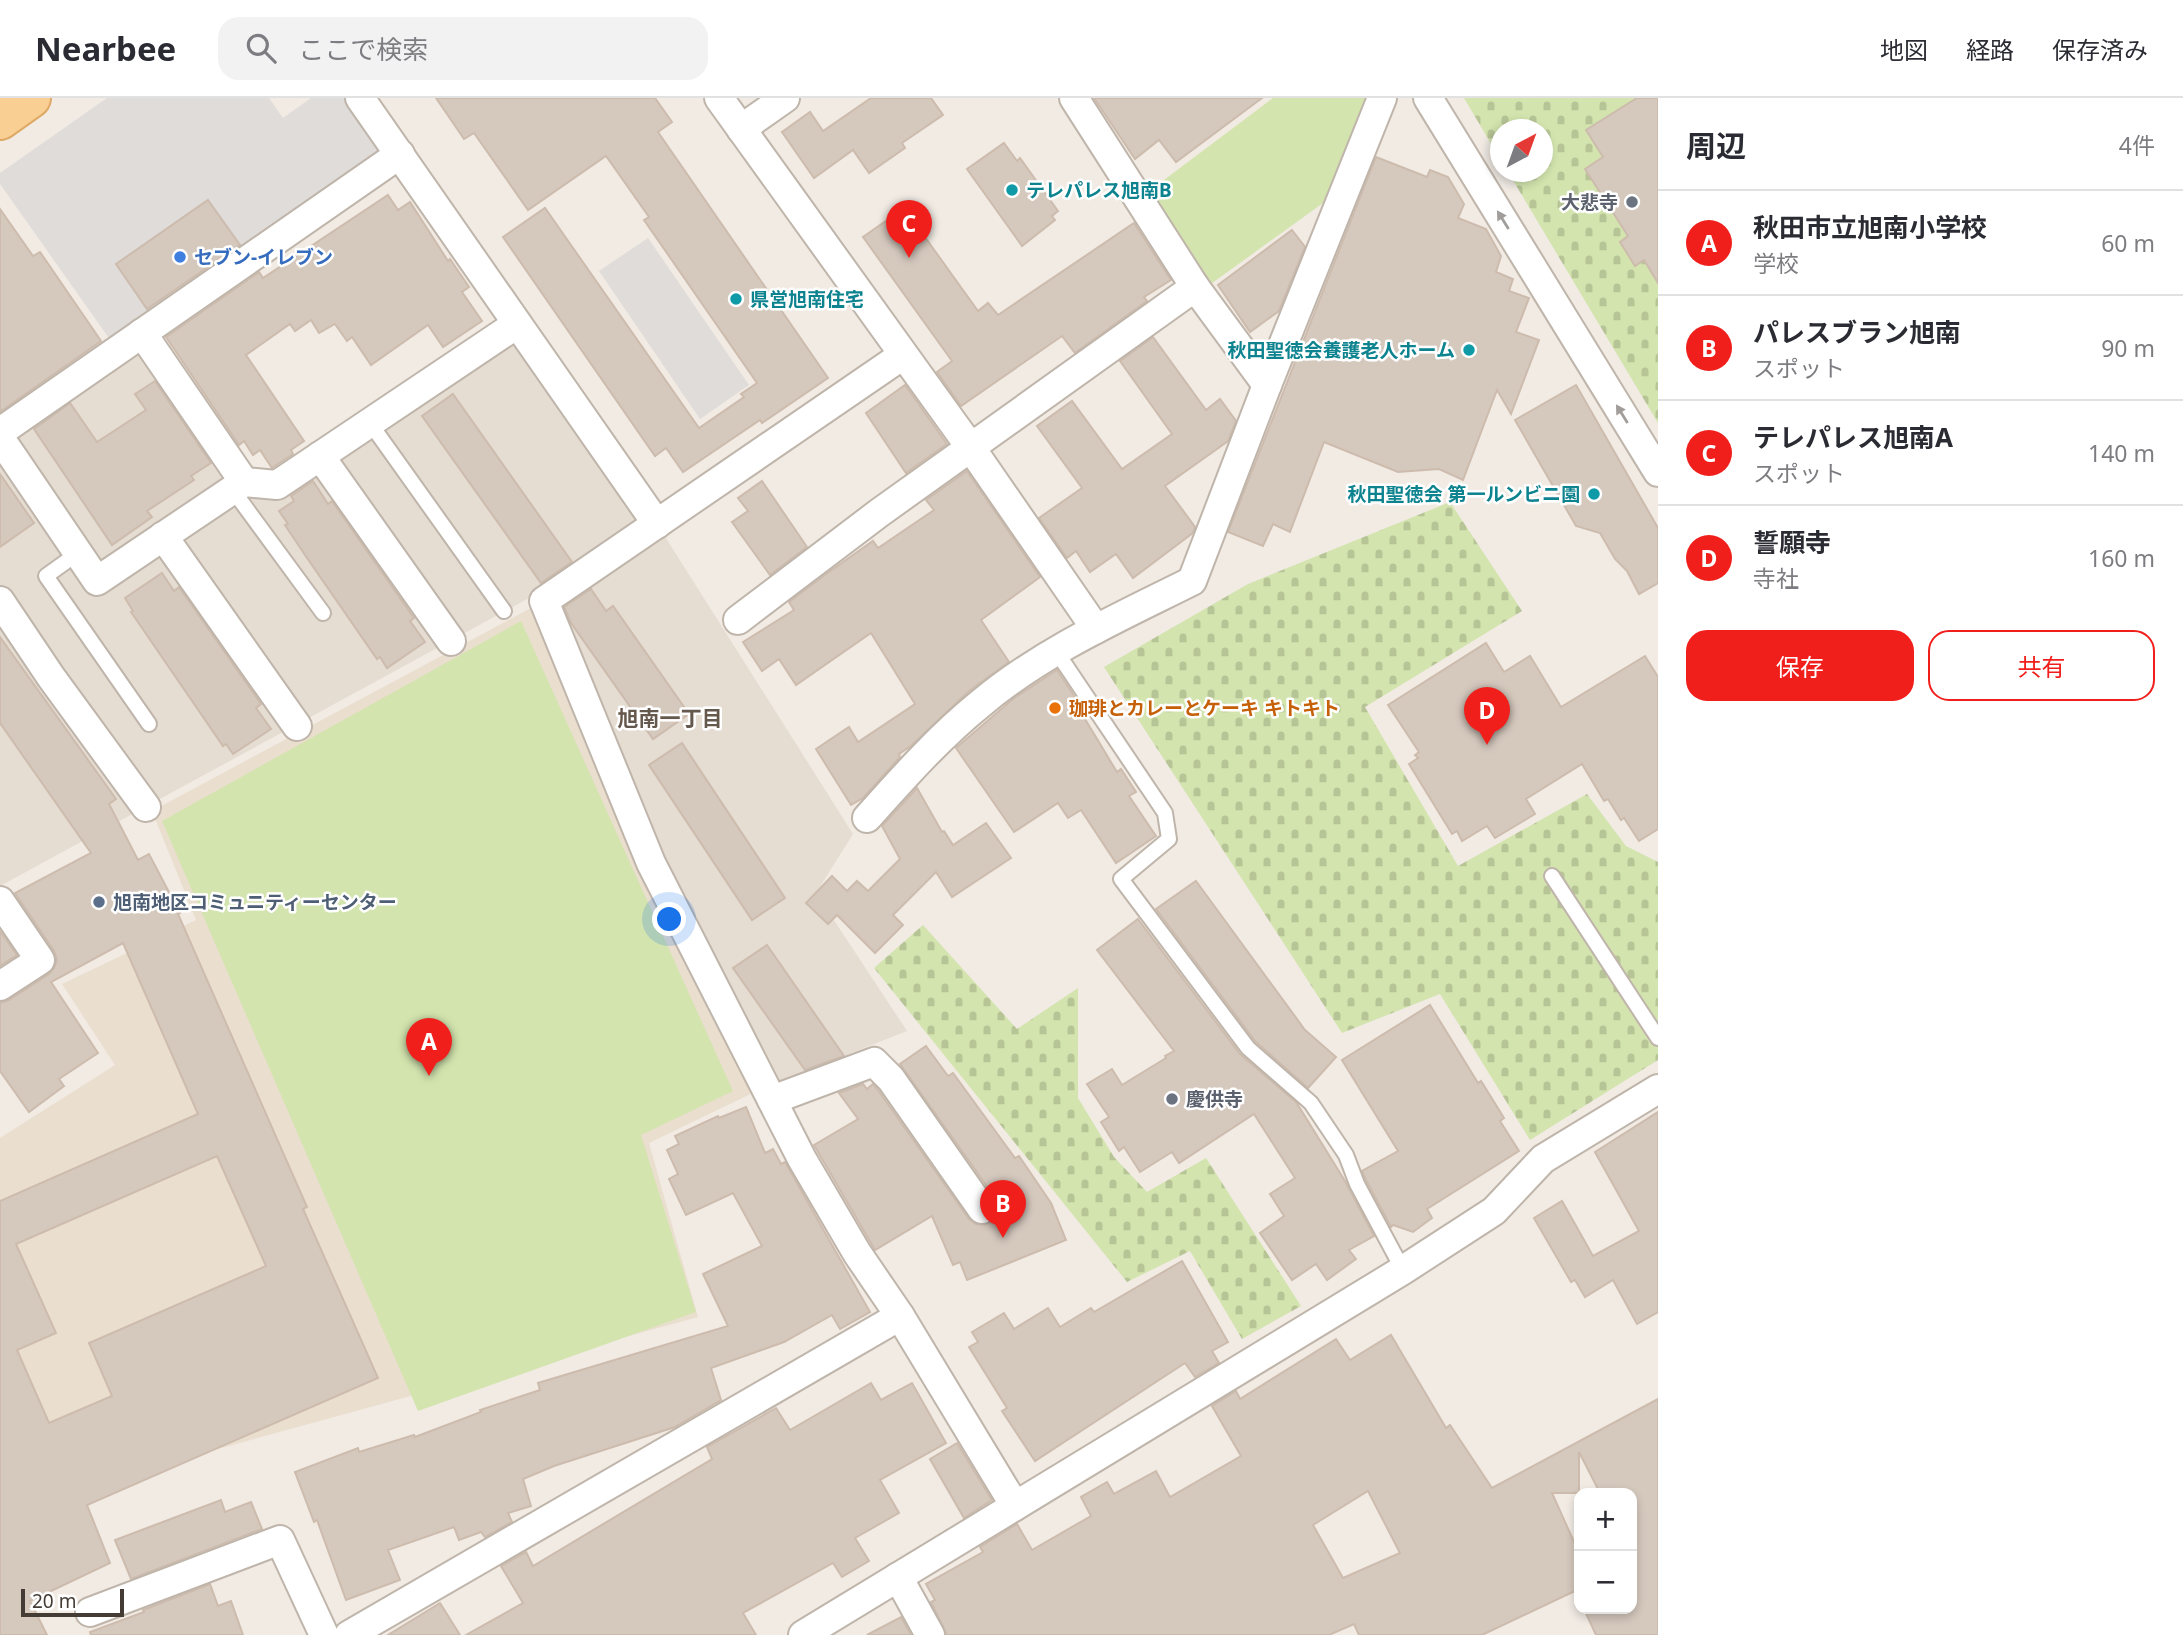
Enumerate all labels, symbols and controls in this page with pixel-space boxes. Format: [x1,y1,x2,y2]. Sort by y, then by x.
search box [218,17,708,80]
text: Nearbee [35,26,176,71]
icon: search [242,29,280,67]
text: ここで検索 [298,31,428,67]
text: 地図 [1880,33,1928,66]
text: 経路 [1966,33,2014,66]
text: 保存済み [2052,33,2148,66]
north arrow [1490,119,1553,182]
text: 周辺 [1686,125,1746,166]
text: 4件 [2119,129,2155,161]
place label: テレパレス旭南B [1026,177,1172,203]
marker: テレパレス旭南B [1004,182,1020,198]
place label: 大悲寺 [1561,189,1618,215]
marker: 大悲寺 [1624,194,1640,210]
pin: C [886,200,932,258]
text: 秋田市立旭南小学校 [1753,209,1987,245]
one-way arrow [1497,211,1510,230]
text: A [1701,227,1717,259]
text: 60 m [2101,227,2155,259]
place label: セブン-イレブン [194,244,333,270]
text: 学校 [1753,247,1799,279]
marker: セブン-イレブン [172,249,188,265]
place label: 県営旭南住宅 [750,286,864,312]
marker: 県営旭南住宅 [728,291,744,307]
text: パレスブラン旭南 [1753,314,1961,350]
text: B [1701,332,1717,364]
text: 90 m [2101,332,2155,364]
place label: 秋田聖徳会養護老人ホーム [1228,337,1455,363]
marker: 秋田聖徳会養護老人ホーム [1461,342,1477,358]
text: スポット [1753,352,1845,384]
one-way arrow [1616,404,1629,424]
text: テレパレス旭南A [1753,419,1953,455]
text: C [1702,437,1716,469]
text: 140 m [2088,437,2155,469]
text: スポット [1753,457,1845,489]
place label: 秋田聖徳会 第一ルンビニ園 [1347,481,1580,507]
marker: 秋田聖徳会 第一ルンビニ園 [1586,486,1602,502]
text: 誓願寺 [1753,524,1831,560]
text: D [1701,542,1717,574]
text: 160 m [2088,542,2155,574]
text: 寺社 [1753,562,1799,594]
button: 保存 [1686,630,1914,701]
button: 共有 [1928,630,2155,701]
pin: D [1464,687,1510,745]
place label: 珈琲とカレーとケーキ キトキト [1069,695,1340,721]
marker: 珈琲とカレーとケーキ キトキト [1047,700,1063,716]
district label: 旭南一丁目 [618,704,723,732]
place label: 旭南地区コミュニティーセンター [113,889,397,915]
marker: 旭南地区コミュニティーセンター [91,894,107,910]
your location [652,902,686,936]
pin: A [406,1018,452,1076]
place label: 慶供寺 [1186,1086,1243,1112]
marker: 慶供寺 [1164,1091,1180,1107]
pin: B [980,1180,1026,1238]
map controls [1574,1488,1637,1614]
button: + [1574,1488,1637,1551]
button: − [1574,1551,1637,1614]
scale bar [21,1586,124,1618]
text: 20 m [32,1588,76,1614]

